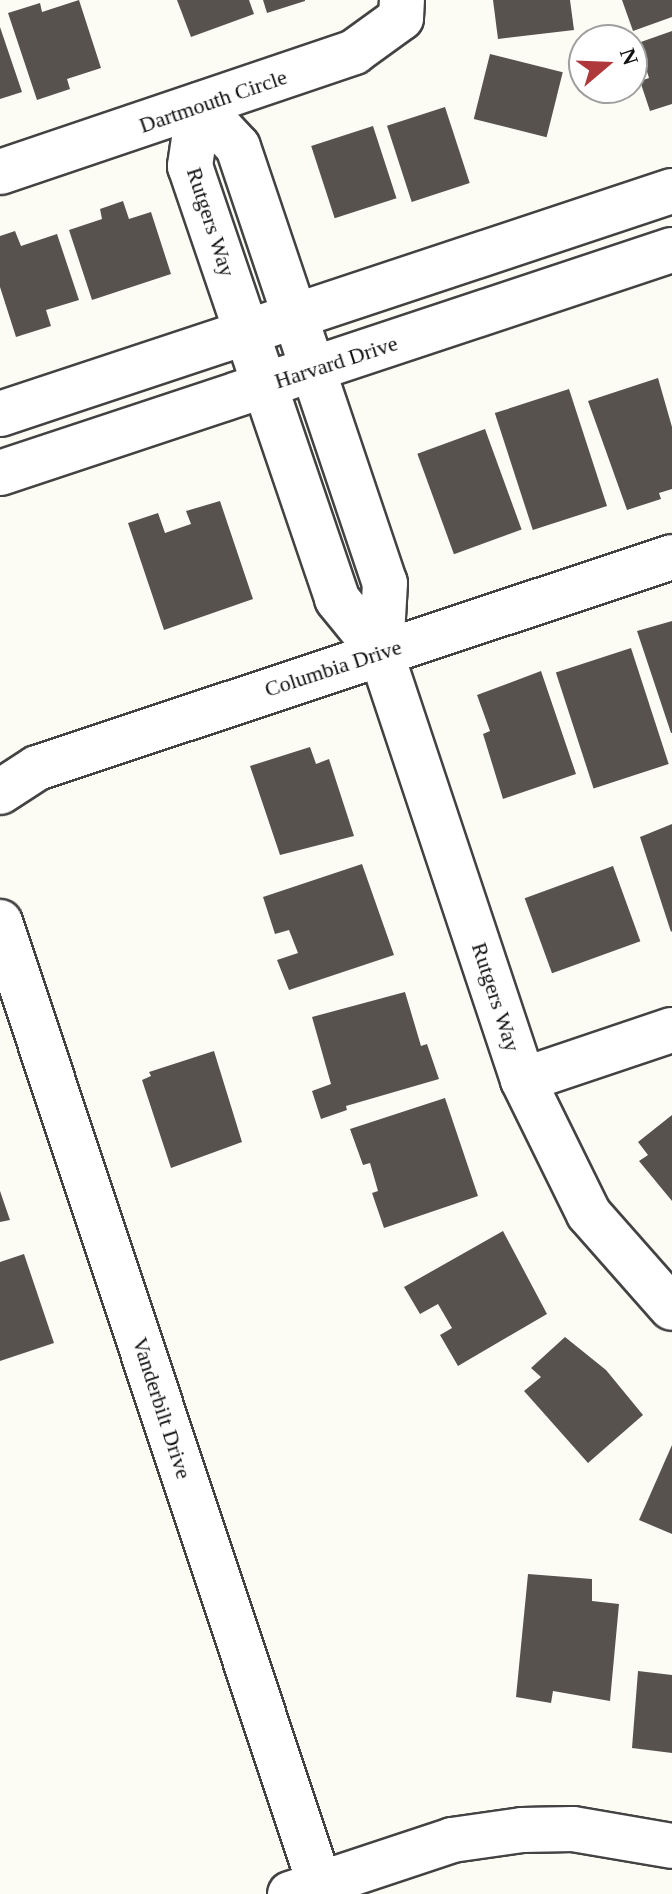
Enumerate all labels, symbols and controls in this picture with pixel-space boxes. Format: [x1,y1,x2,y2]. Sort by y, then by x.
north arrow [568,24,648,104]
text: N [615,45,644,68]
street label: Dartmouth Circle [136,63,290,139]
street label: Rutgers Way [181,164,241,280]
street label: Harvard Drive [271,330,401,394]
street label: Columbia Drive [261,633,405,703]
street label: Rutgers Way [466,939,526,1055]
street label: Vanderbilt Drive [127,1334,197,1482]

